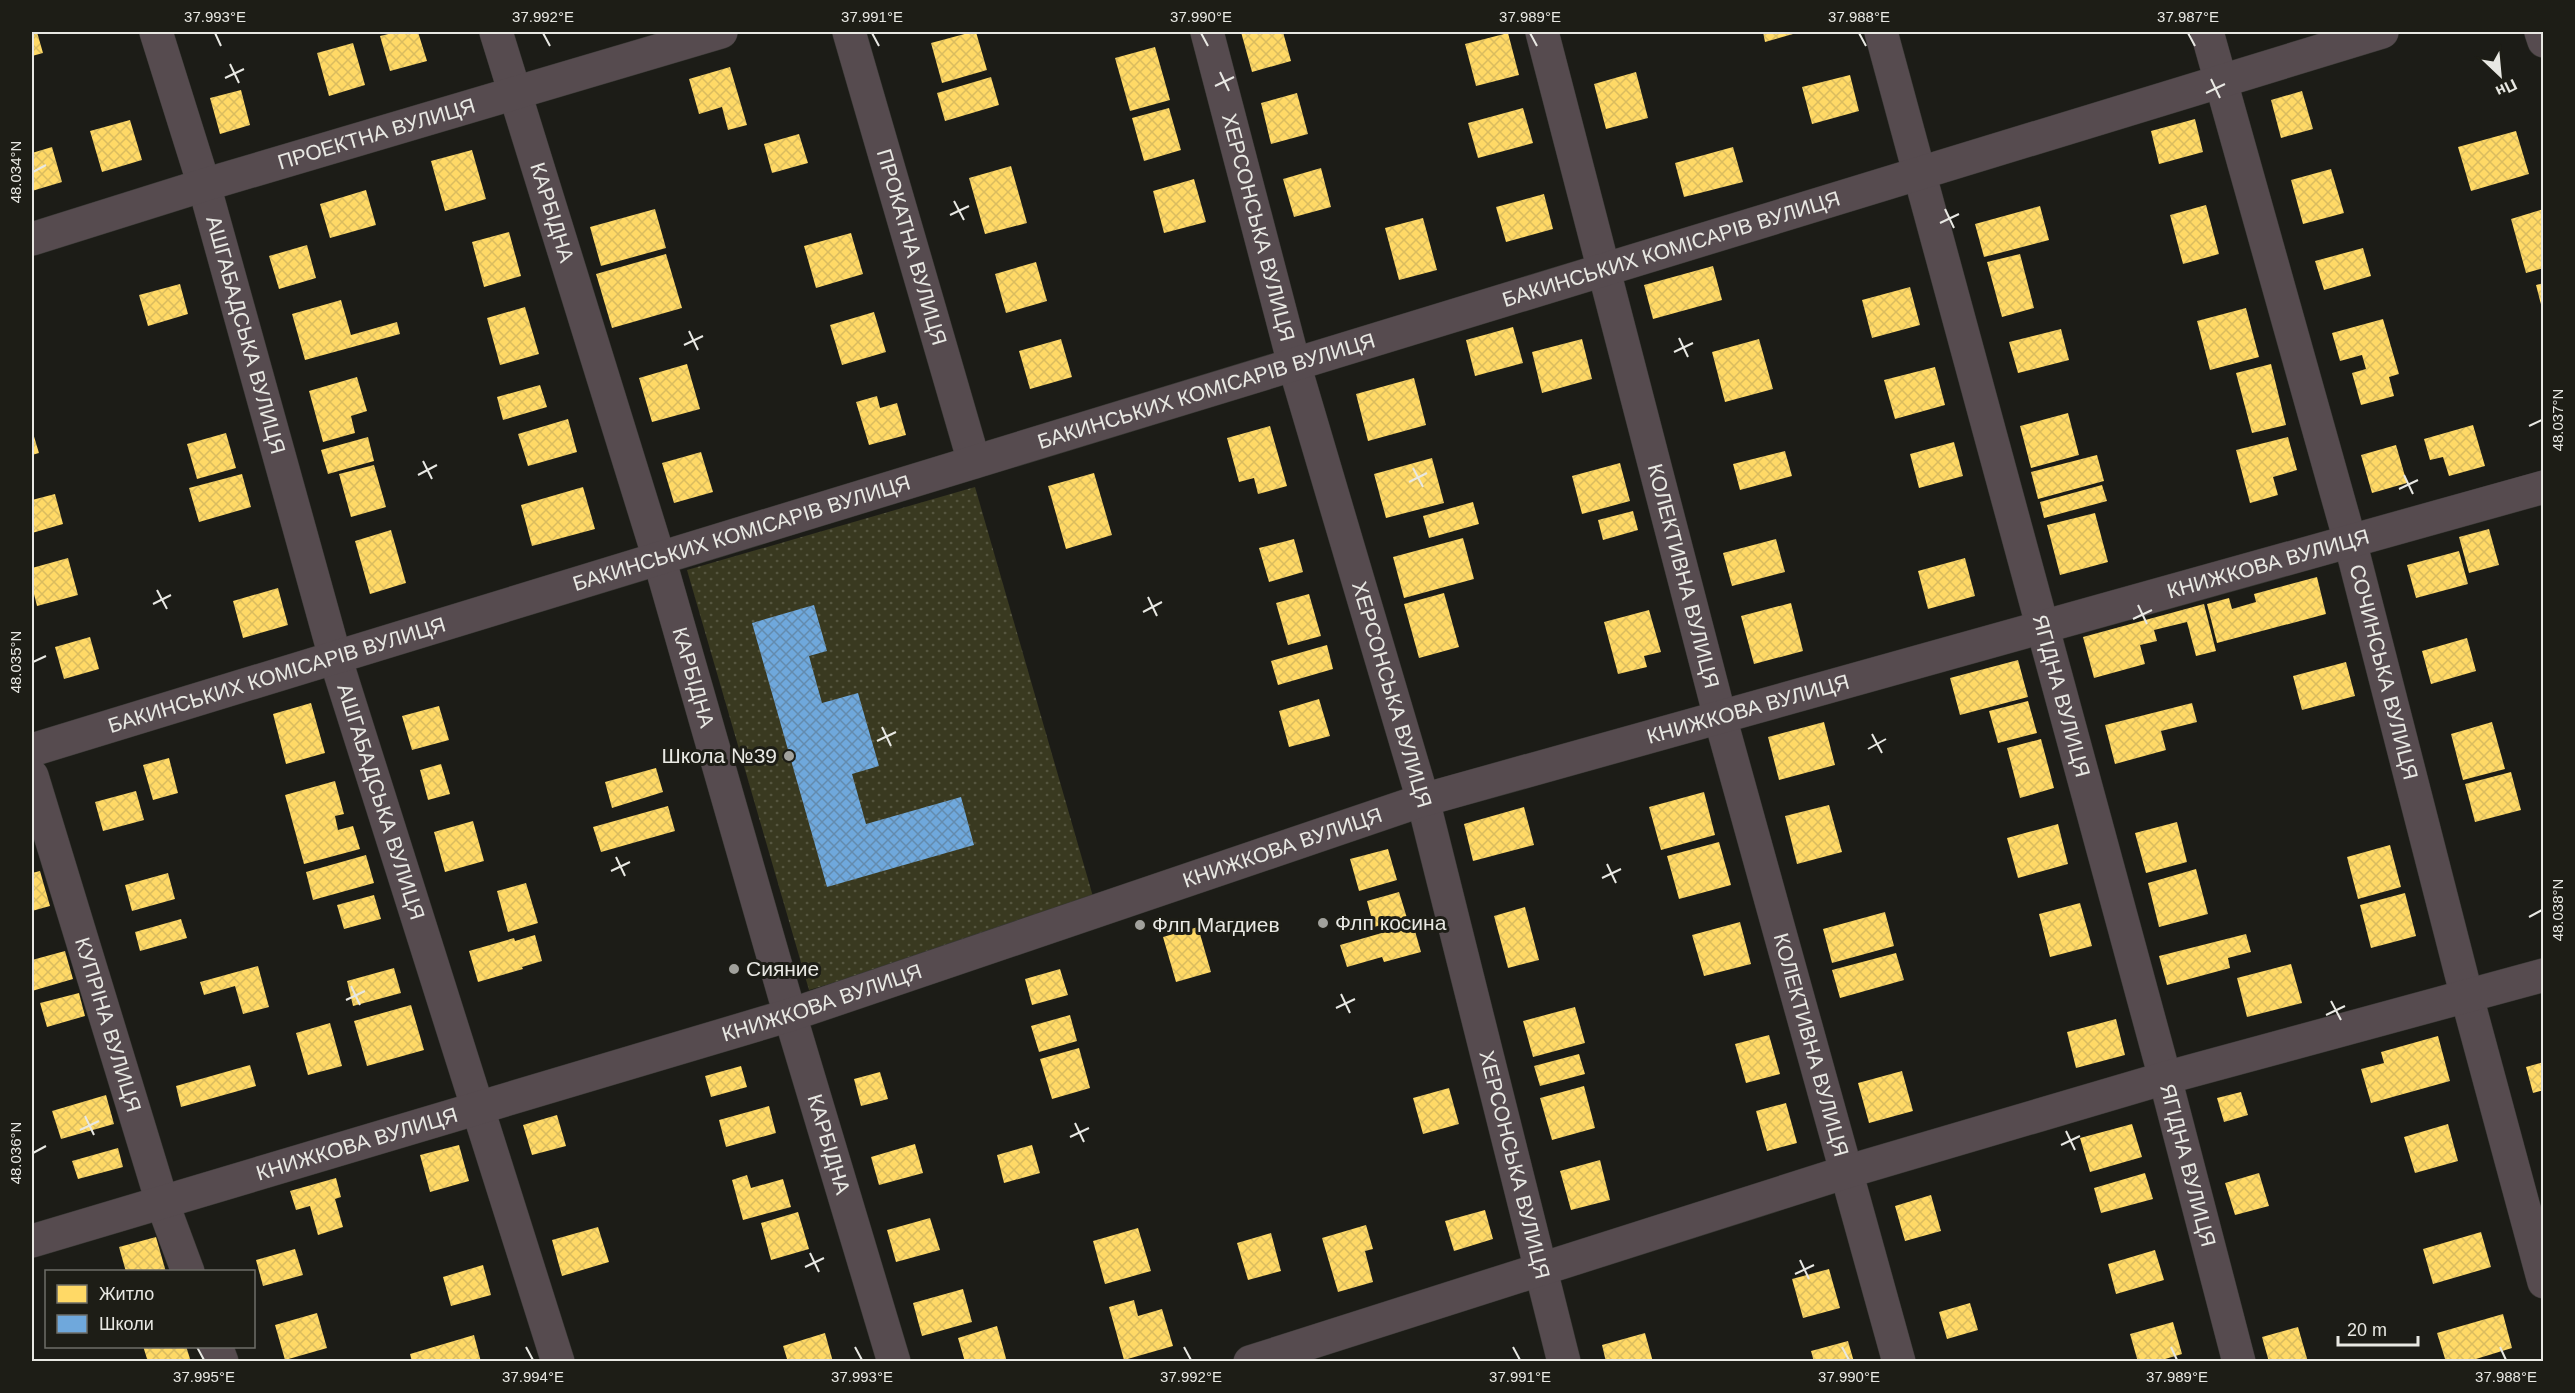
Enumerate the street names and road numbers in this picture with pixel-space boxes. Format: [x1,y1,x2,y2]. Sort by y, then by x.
street label: ПРОЕКТНА ВУЛИЦЯ [275,93,478,174]
street label: ХЕРСОНСЬКА ВУЛИЦЯ [1218,111,1300,344]
street label: ПРОКАТНА ВУЛИЦЯ [873,146,951,348]
street label: КАРБІДНА [526,160,579,265]
street label: БАКИНСЬКИХ КОМІСАРІВ ВУЛИЦЯ [1500,186,1843,311]
street label: АШГАБАДСЬКА ВУЛИЦЯ [202,213,290,457]
street label: БАКИНСЬКИХ КОМІСАРІВ ВУЛИЦЯ [1035,328,1378,453]
street label: КОЛЕКТИВНА ВУЛИЦЯ [1644,461,1724,690]
street label: БАКИНСЬКИХ КОМІСАРІВ ВУЛИЦЯ [570,470,913,595]
street label: КНИЖКОВА ВУЛИЦЯ [2164,524,2372,603]
street label: СОЧИНСЬКА ВУЛИЦЯ [2345,562,2423,782]
street label: ХЕРСОНСЬКА ВУЛИЦЯ [1348,579,1437,810]
street label: БАКИНСЬКИХ КОМІСАРІВ ВУЛИЦЯ [105,612,448,737]
street label: ЯГІДНА ВУЛИЦЯ [2029,612,2095,780]
street label: КАРБІДНА [668,625,719,730]
street label: КНИЖКОВА ВУЛИЦЯ [1644,670,1852,748]
street label: АШГАБАДСЬКА ВУЛИЦЯ [333,681,429,922]
street label: КНИЖКОВА ВУЛИЦЯ [1180,803,1385,892]
street label: КОЛЕКТИВНА ВУЛИЦЯ [1770,931,1853,1159]
street label: КУПРІНА ВУЛИЦЯ [71,934,146,1115]
street label: КНИЖКОВА ВУЛИЦЯ [719,959,925,1046]
street label: ХЕРСОНСЬКА ВУЛИЦЯ [1475,1048,1555,1281]
street label: ЯГІДНА ВУЛИЦЯ [2156,1081,2220,1249]
street label: КАРБІДНА [803,1091,855,1197]
street label: КНИЖКОВА ВУЛИЦЯ [253,1103,460,1185]

